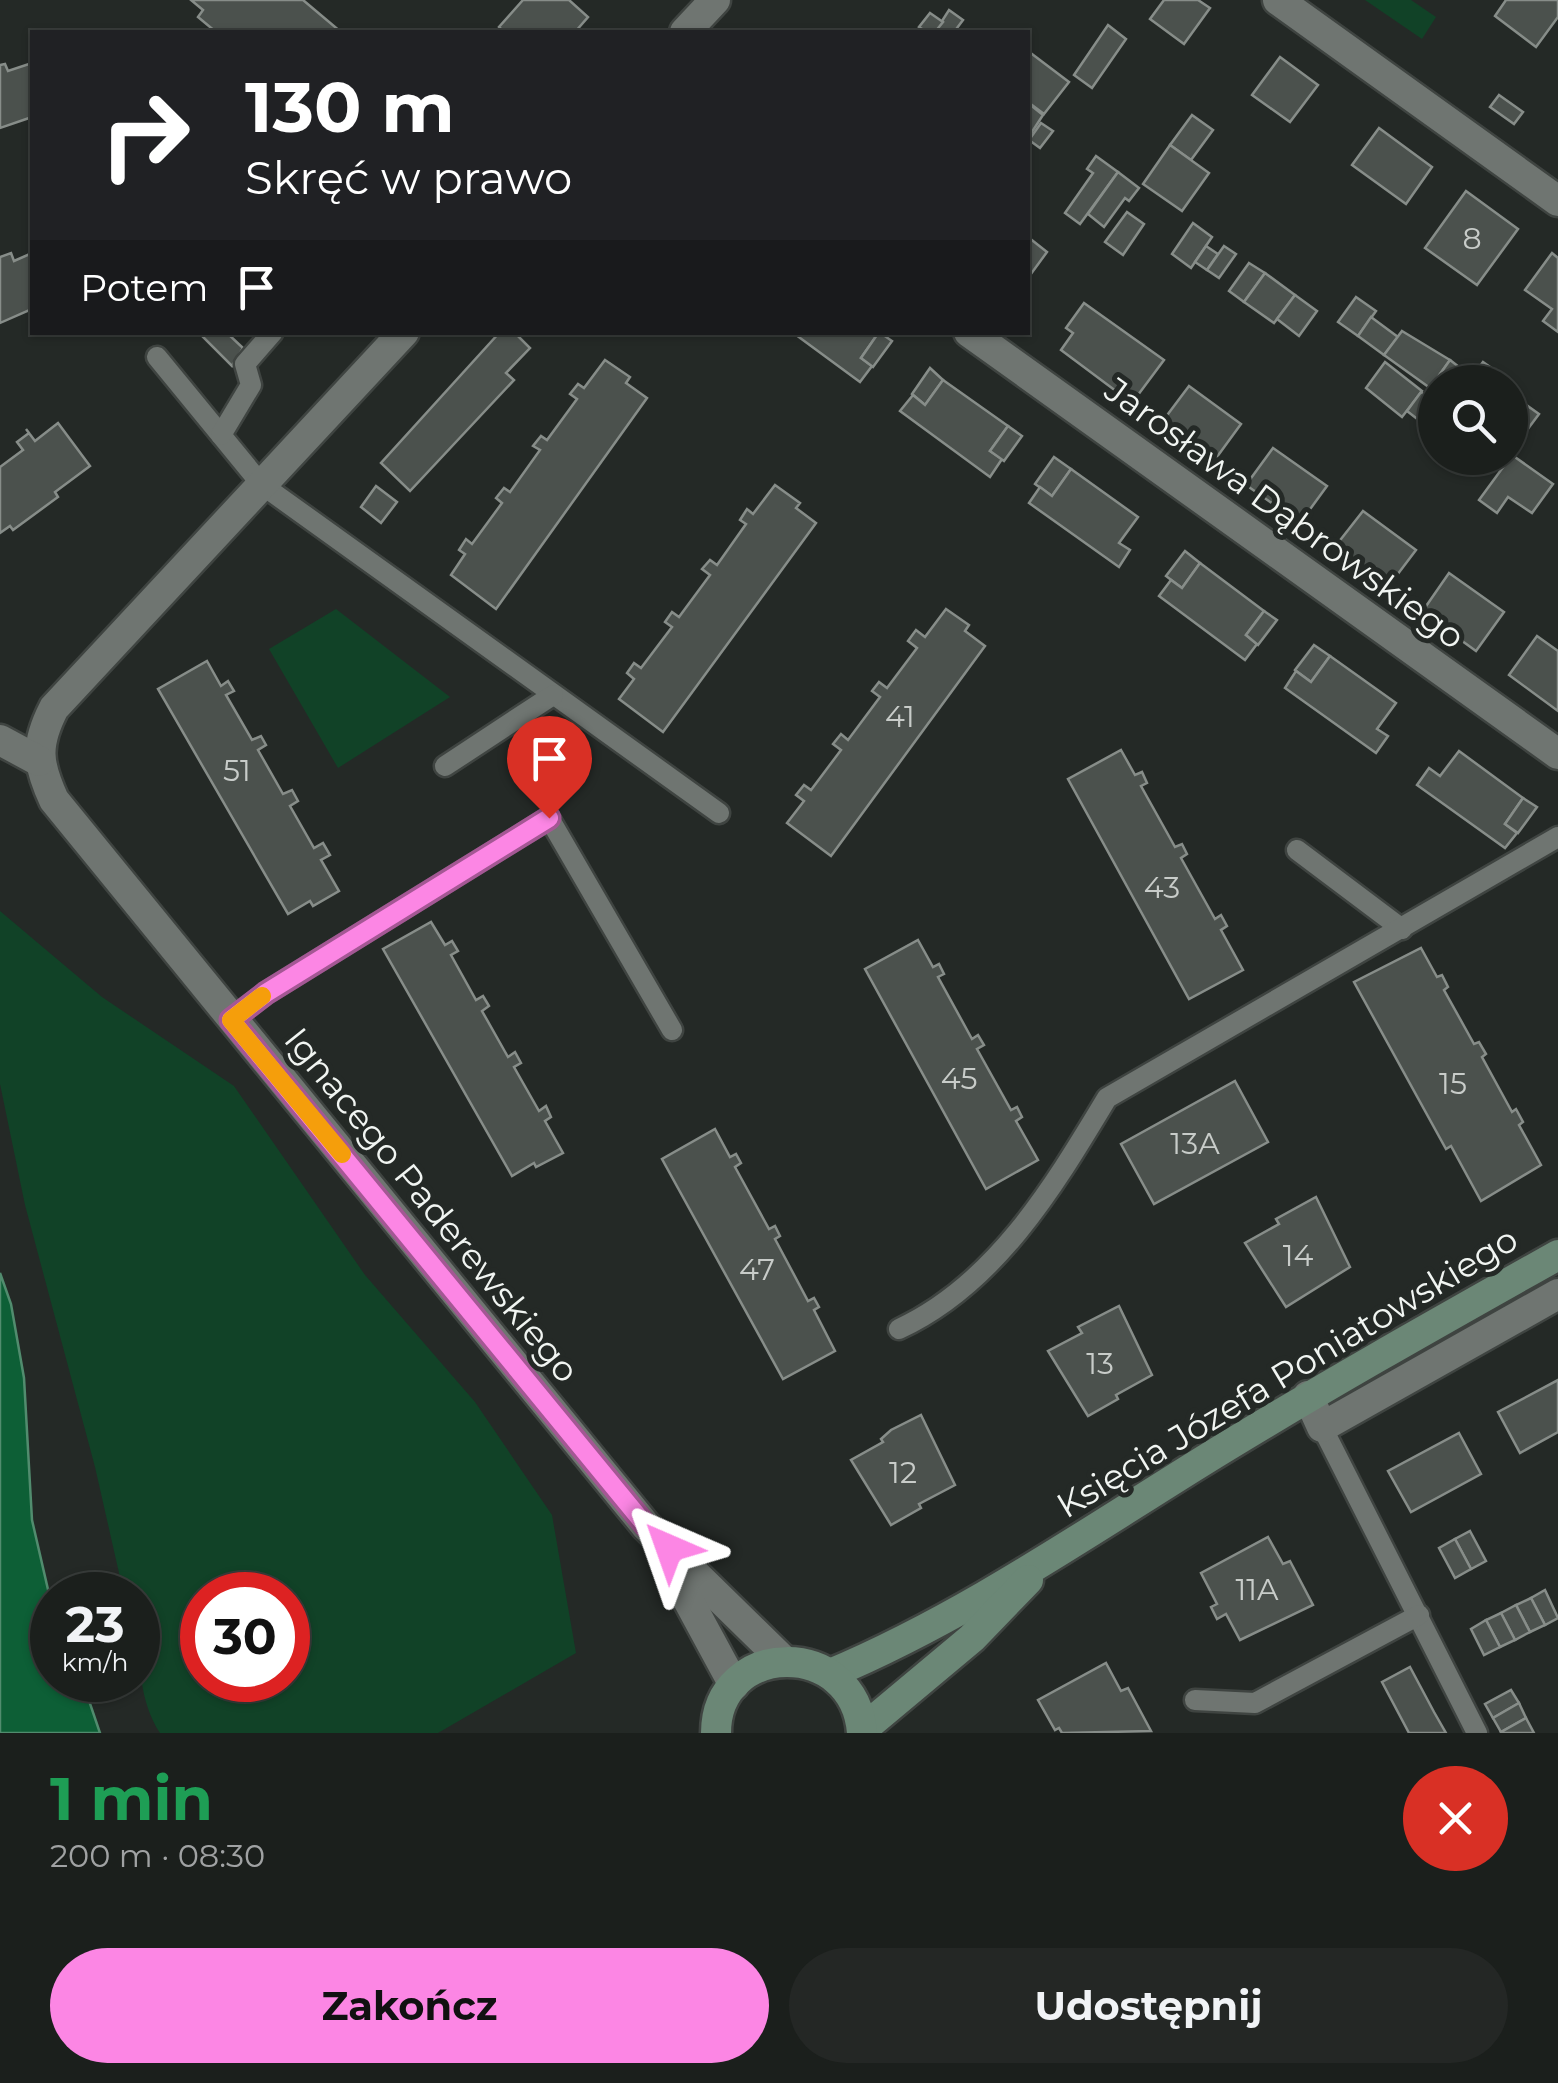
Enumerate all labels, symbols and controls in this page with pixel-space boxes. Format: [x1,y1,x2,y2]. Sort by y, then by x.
text: 130 m [245,64,455,150]
icon: right [80,70,210,200]
text: Skręć w prawo [245,150,572,205]
house number: 8 [1462,220,1482,257]
icon: arrive [229,260,284,315]
text: Potem [80,264,209,311]
map controls [1418,365,1528,475]
button: search [1418,365,1528,475]
street label: Jarosława Dąbrowskiego [1096,367,1473,658]
house number: 41 [885,698,915,735]
pin [507,716,592,819]
icon: arrive [522,731,577,786]
house number: 51 [223,752,251,789]
house number: 43 [1144,869,1180,906]
street label: Ignacego Paderewskiego [276,1019,588,1391]
house number: 45 [941,1060,977,1097]
house number: 15 [1439,1065,1467,1102]
house number: 13A [1170,1125,1220,1162]
street label: Księcia Józefa Poniatowskiego [1049,1217,1525,1527]
house number: 14 [1283,1237,1313,1274]
house number: 47 [739,1251,775,1288]
house number: 13 [1086,1345,1114,1382]
house number: 12 [889,1454,917,1491]
position arrow [617,1496,721,1600]
house number: 11A [1235,1571,1279,1608]
speed limit sign: 30 [180,1572,310,1702]
text: 23 [65,1594,125,1655]
text: km/h [62,1647,128,1677]
text: 1 min [50,1762,213,1835]
button: close [1403,1766,1508,1871]
text: 200 m · 08:30 [50,1836,265,1875]
button: Zakończ [50,1948,769,2063]
button: Udostępnij [789,1948,1508,2063]

